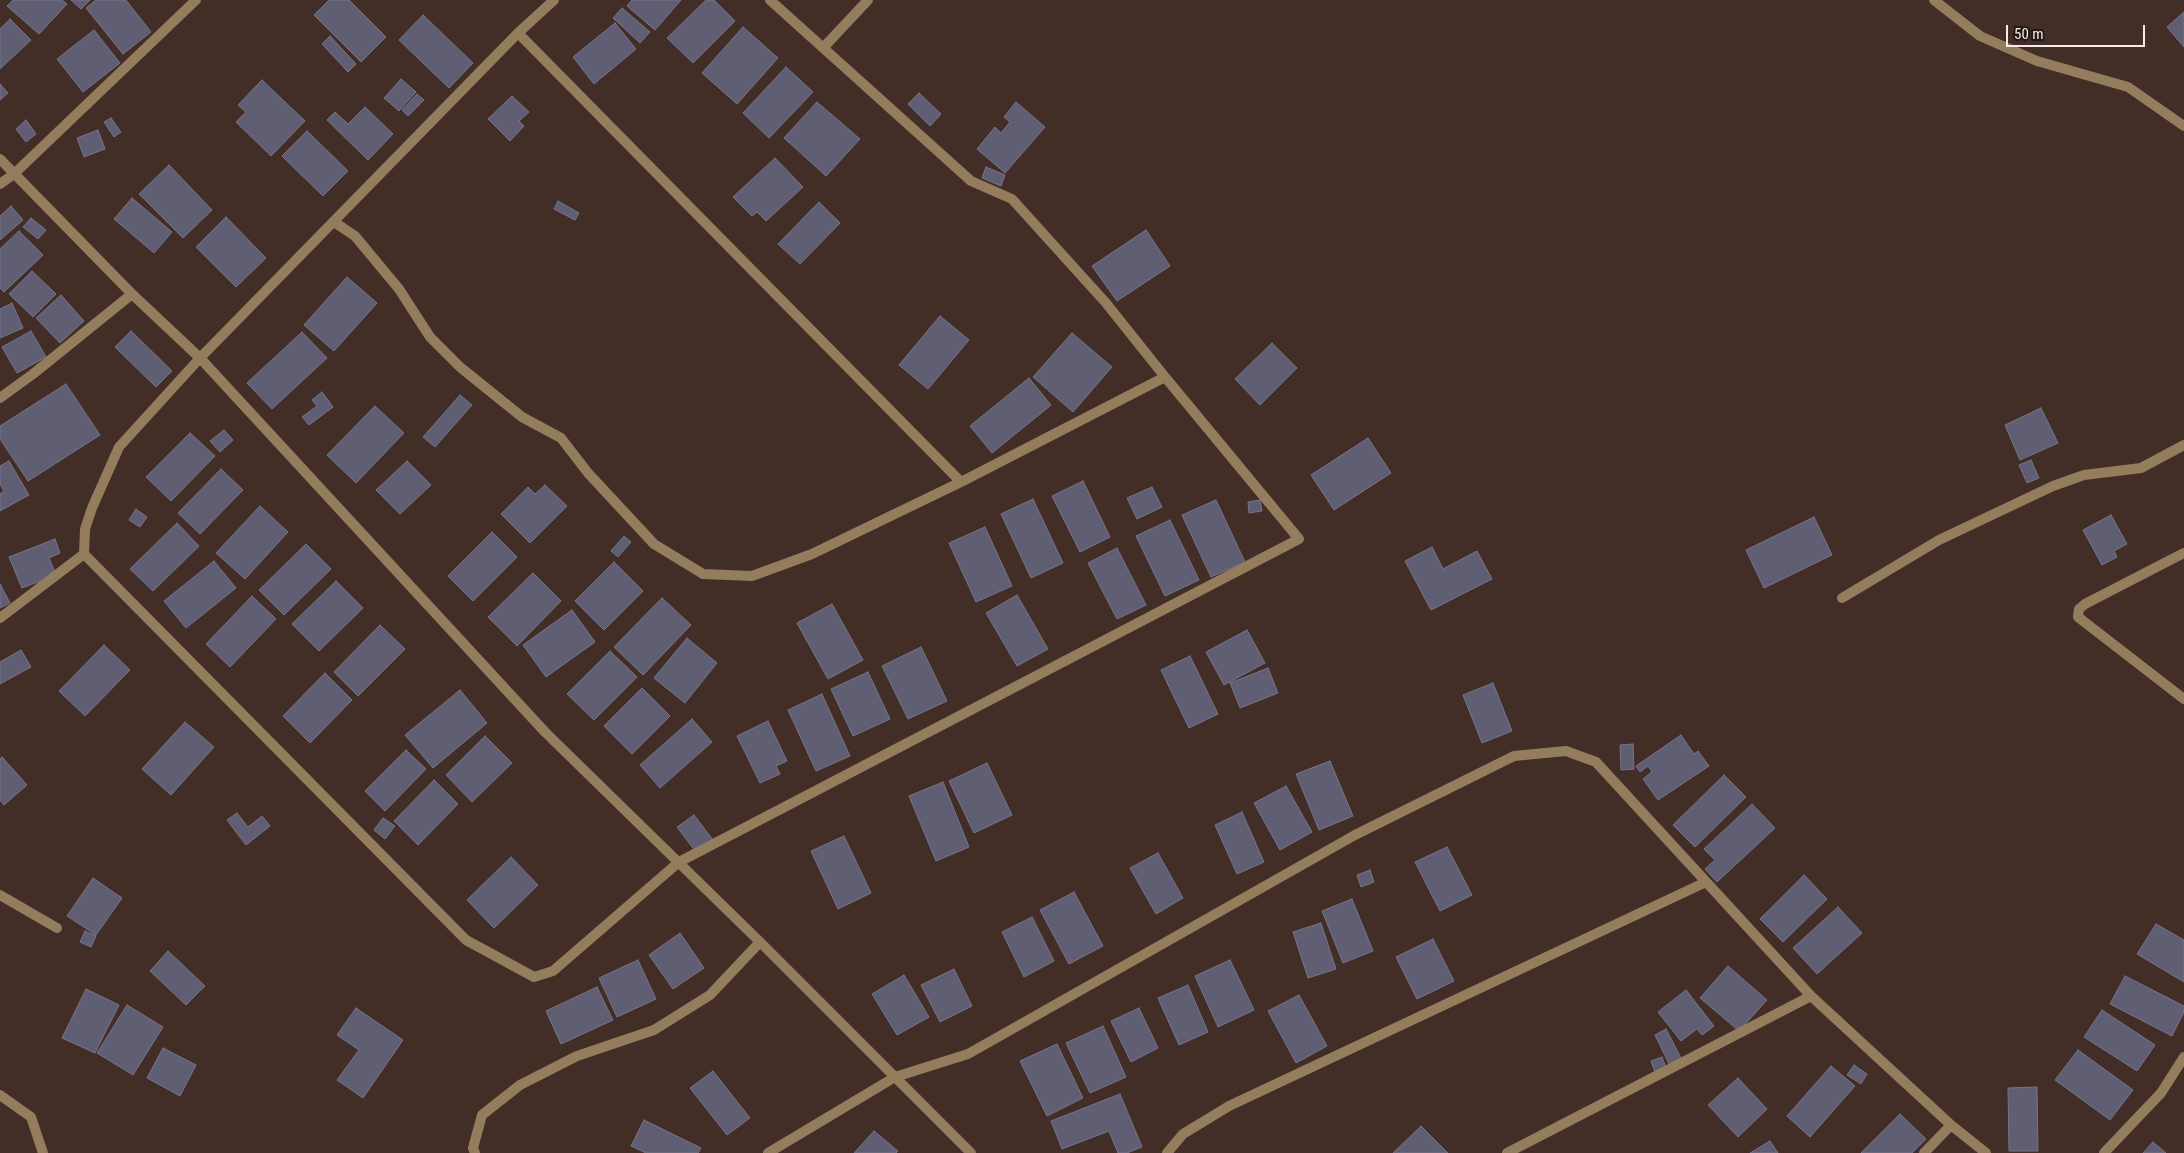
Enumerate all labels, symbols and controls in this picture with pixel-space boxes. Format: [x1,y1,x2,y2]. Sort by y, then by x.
scale bar [2009,15,2148,47]
text: 50 m [2014,25,2044,43]

